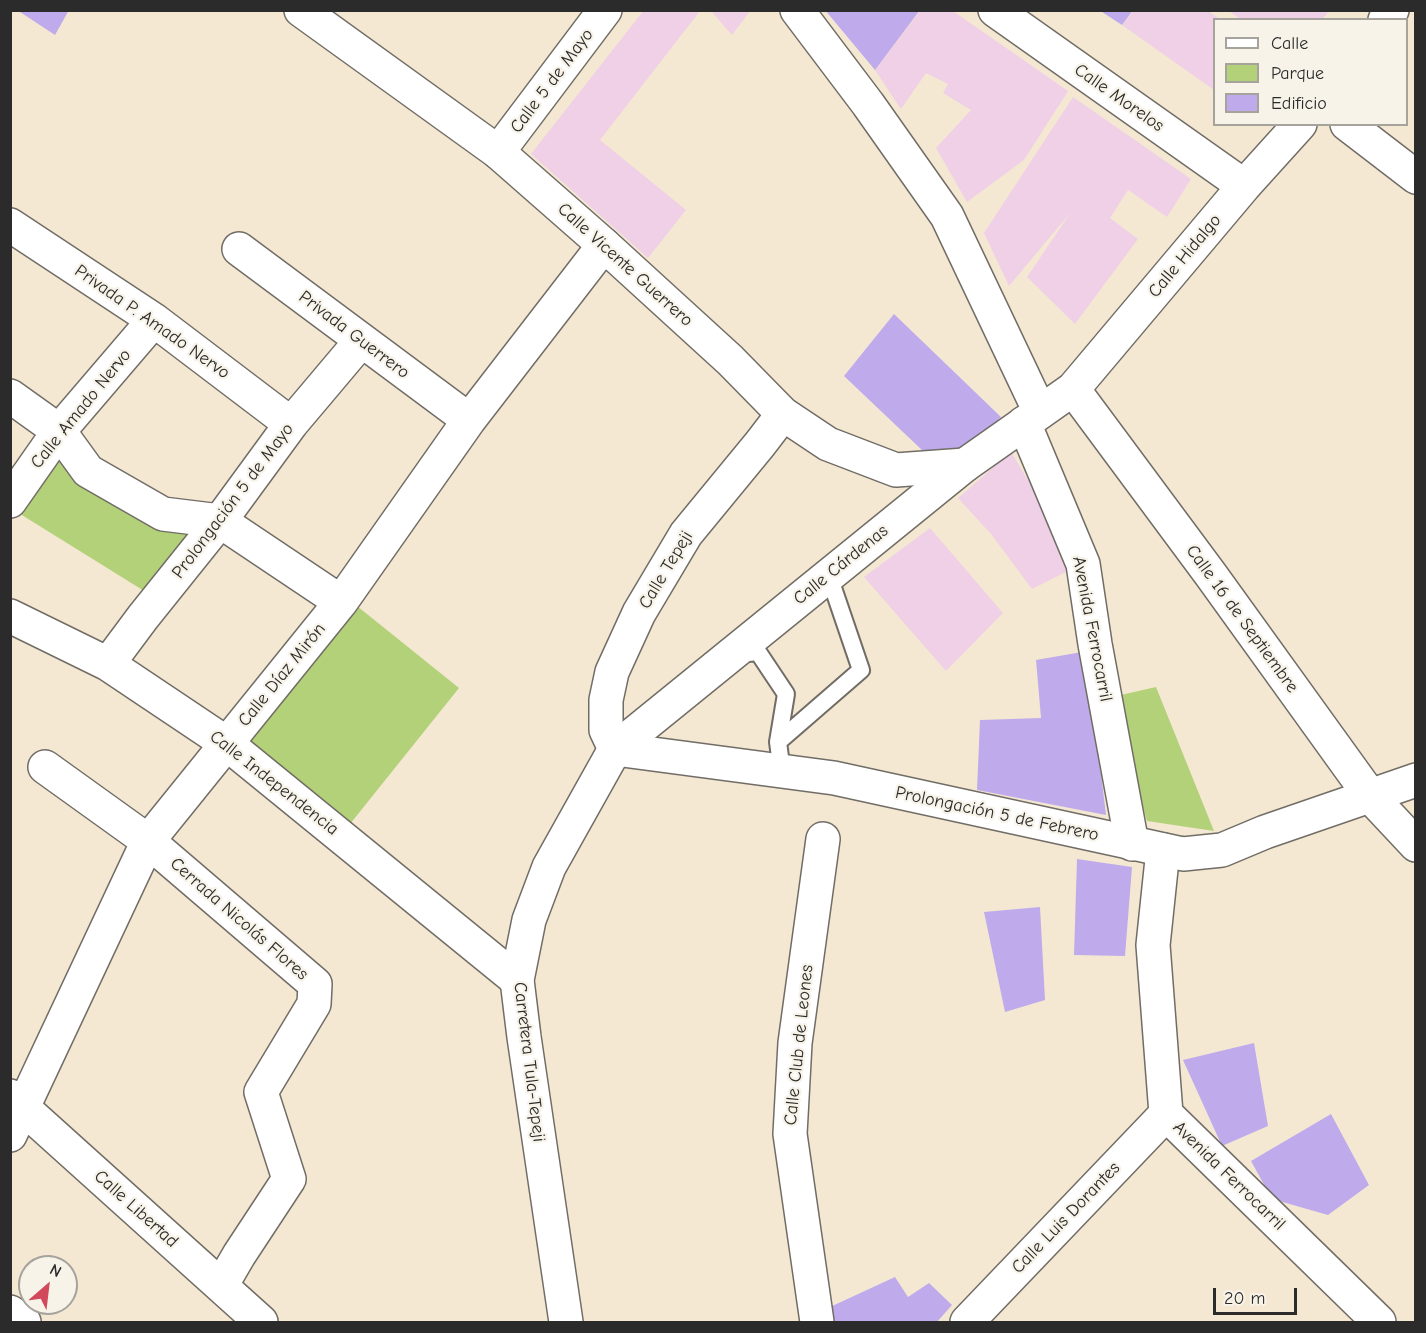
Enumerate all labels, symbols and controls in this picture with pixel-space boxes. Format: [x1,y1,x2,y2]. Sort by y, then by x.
legend [1213,18,1408,126]
street label: Calle 5 de Mayo [506,24,598,138]
text: Calle [1271,33,1308,54]
street label: Calle Morelos [1070,59,1168,137]
text: Parque [1271,63,1324,84]
text: Edificio [1271,93,1327,114]
street label: Calle Vicente Guerrero [553,199,697,331]
street label: Calle Hidalgo [1144,210,1226,302]
street label: Privada P. Amado Nervo [70,260,234,384]
street label: Privada Guerrero [294,286,414,384]
street label: Calle Amado Nervo [26,345,136,473]
street label: Prolongación 5 de Mayo [168,419,298,583]
street label: Calle Cárdenas [789,520,893,610]
street label: Calle Tepeji [634,527,698,613]
street label: Calle 16 de Septiembre [1181,541,1303,697]
street label: Avenida Ferrocarril [1067,554,1117,704]
street label: Calle Díaz Mirón [234,619,330,731]
street label: Calle Independencia [205,726,343,840]
street label: Prolongación 5 de Febrero [893,782,1101,846]
street label: Cerrada Nicolás Flores [165,853,313,985]
street label: Calle Club de Leones [780,964,818,1126]
street label: Carretera Tula-Tepeji [508,981,550,1143]
street label: Avenida Ferrocarril [1168,1117,1290,1235]
street label: Calle Luis Dorantes [1007,1158,1125,1278]
street label: Calle Libertad [90,1166,182,1252]
north arrow [18,1255,78,1315]
text: N [47,1260,64,1281]
scale bar [1216,1276,1300,1314]
text: 20 m [1224,1288,1265,1309]

